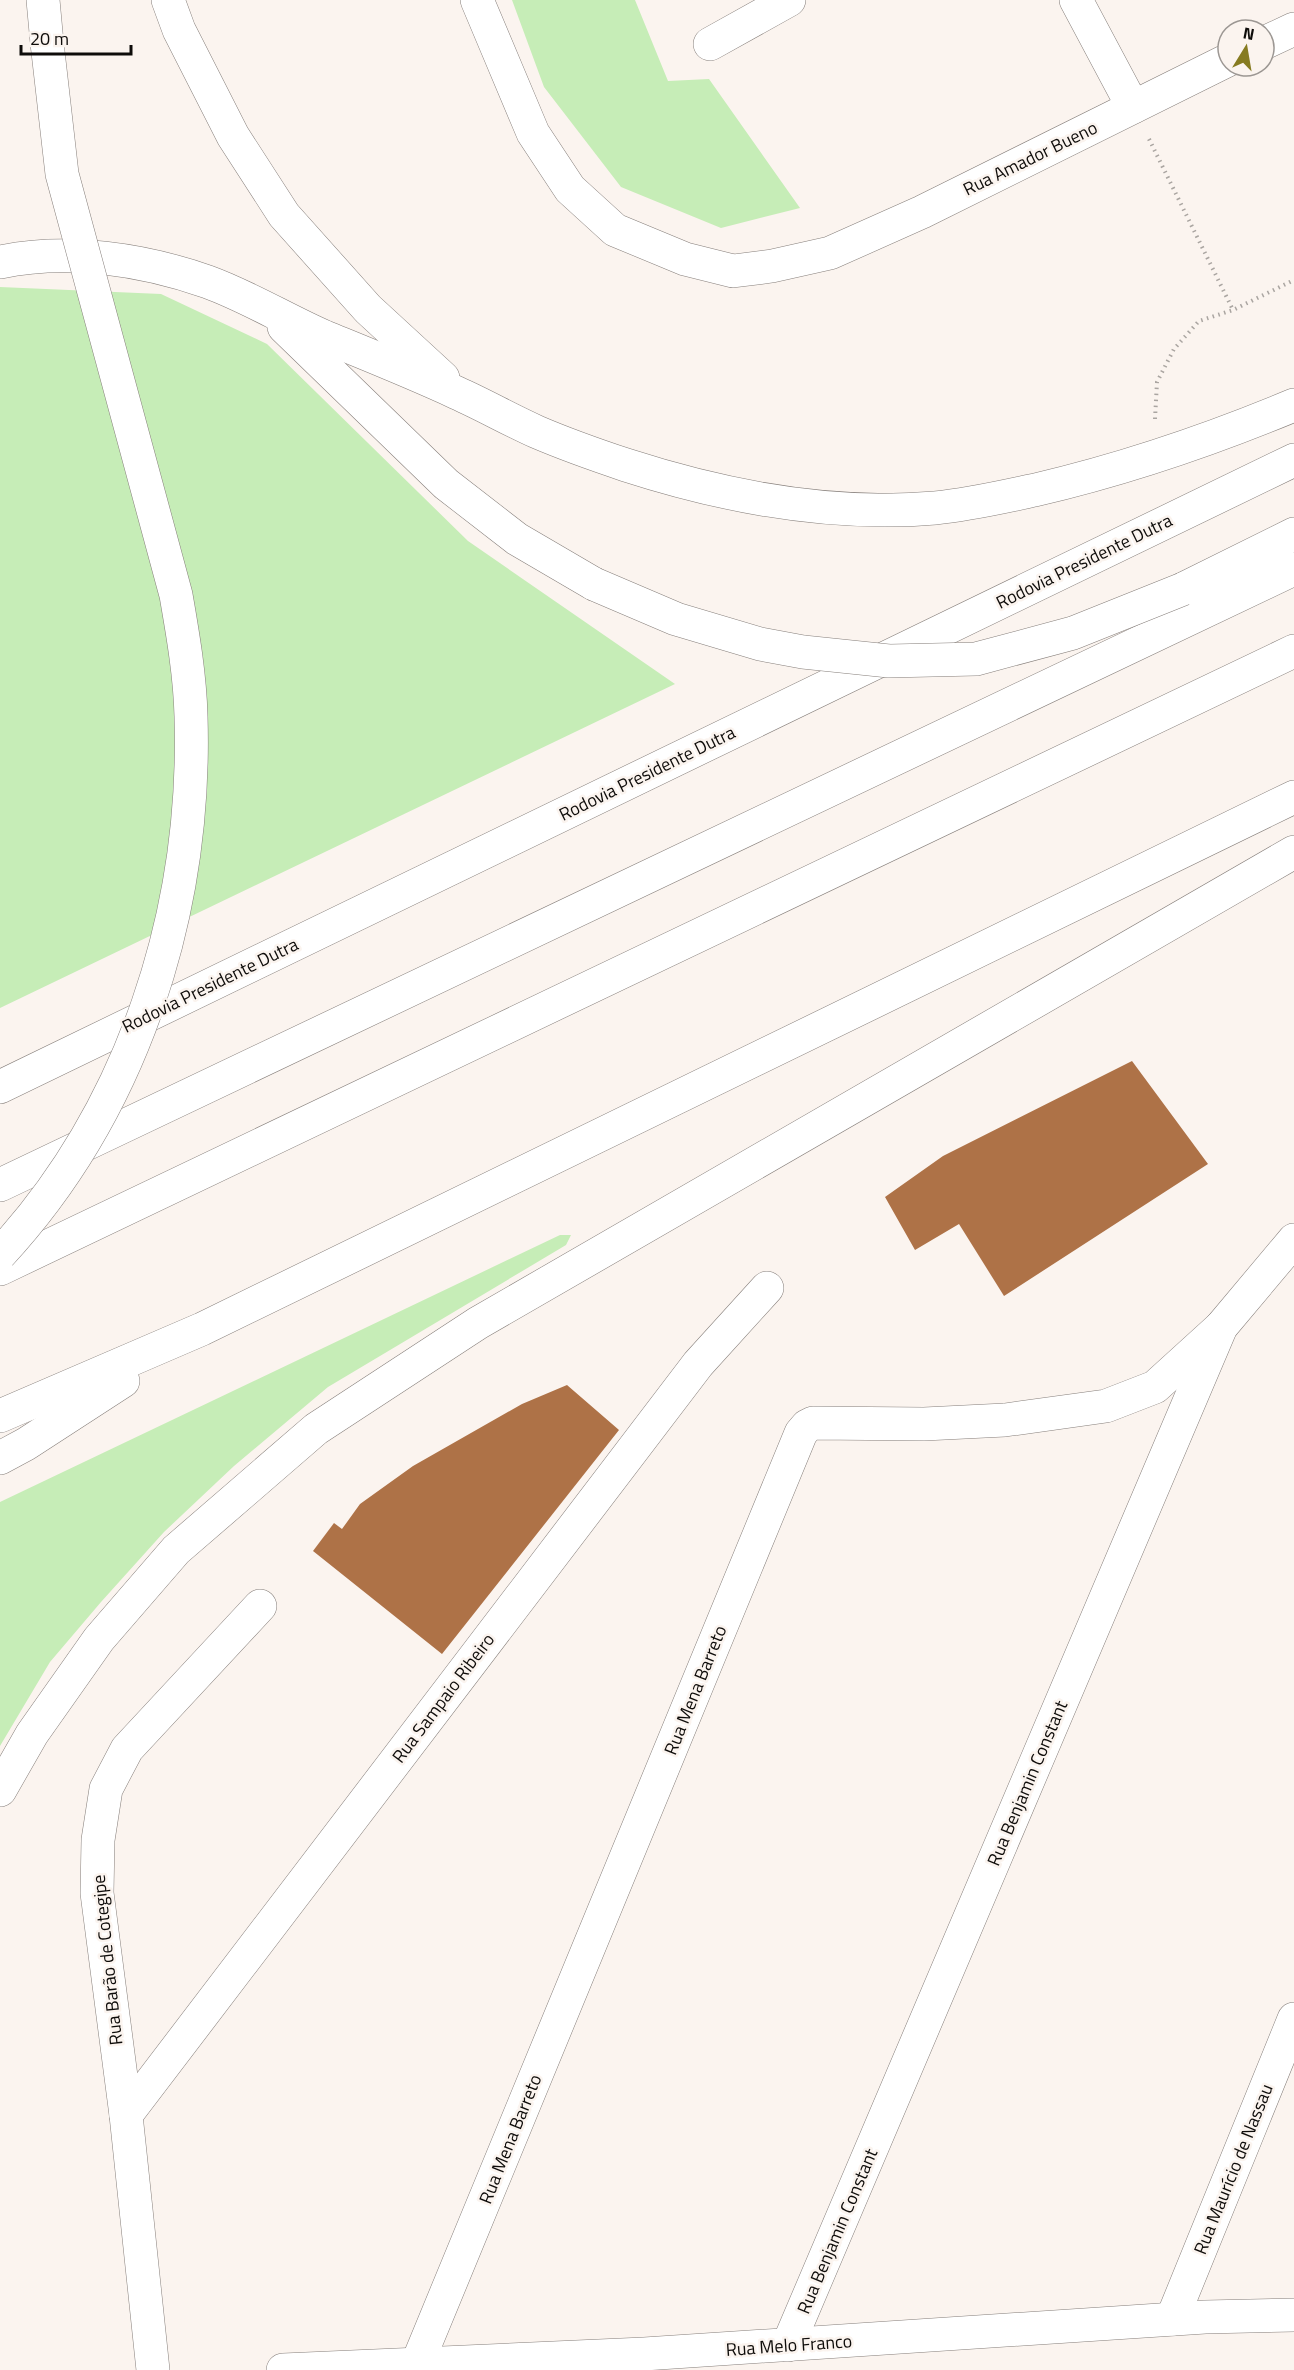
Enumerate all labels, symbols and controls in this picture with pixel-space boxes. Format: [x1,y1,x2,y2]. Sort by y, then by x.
scale bar [21,18,130,56]
north arrow [1216,18,1276,78]
text: N [1241,20,1257,46]
text: 20 m [30,25,69,52]
street label: Rua Amador Bueno [958,114,1102,202]
street label: Rodovia Presidente Dutra [991,506,1177,616]
street label: Rodovia Presidente Dutra [554,718,740,828]
street label: Rodovia Presidente Dutra [117,930,303,1040]
street label: Rua Mena Barreto [657,1621,733,1759]
street label: Rua Sampaio Ribeiro [385,1627,501,1769]
street label: Rua Benjamin Constant [980,1695,1074,1870]
street label: Rua Barão de Cotegipe [85,1873,129,2047]
street label: Rua Mena Barreto [472,2070,548,2208]
street label: Rua Maurício de Nassau [1186,2080,1280,2258]
street label: Rua Benjamin Constant [790,2143,884,2318]
street label: Rua Melo Franco [725,2327,853,2363]

